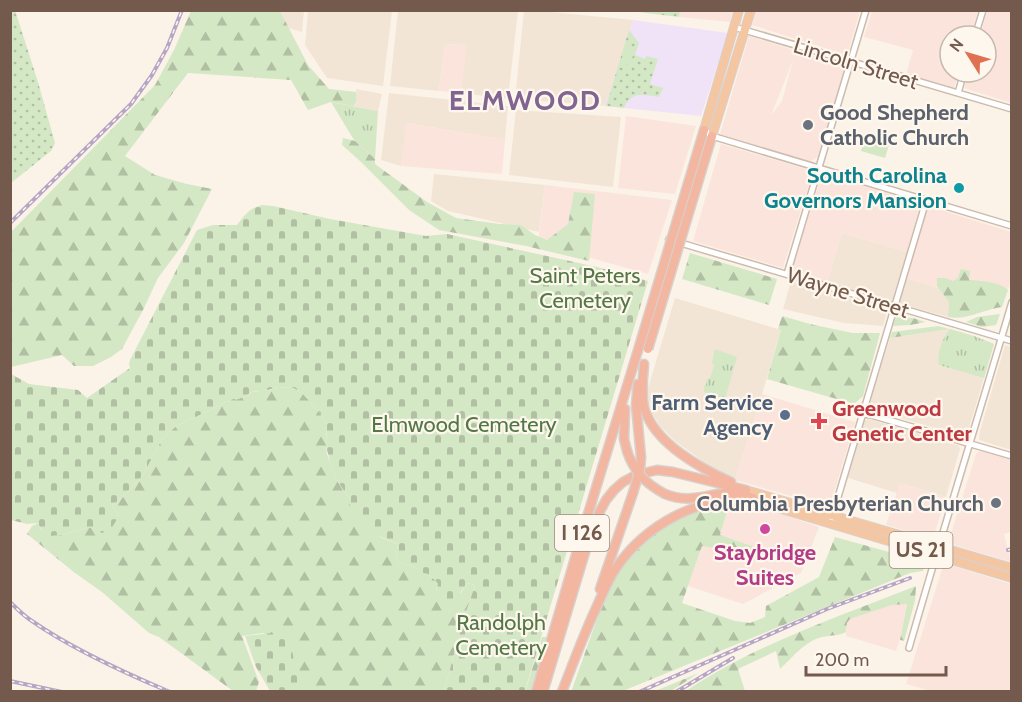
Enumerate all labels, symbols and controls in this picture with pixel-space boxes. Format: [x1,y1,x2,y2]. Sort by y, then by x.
north arrow [938,24,998,84]
street label: Lincoln Street [790,32,922,95]
text: N [945,35,967,56]
district label: ELMWOOD [449,83,601,117]
place label: Good Shepherd Catholic Church [820,99,969,151]
marker: Good Shepherd Catholic Church [801,118,815,132]
place label: South Carolina Governors Mansion [764,162,947,214]
marker: South Carolina Governors Mansion [952,181,966,195]
street label: Wayne Street [784,261,913,324]
park label: Saint Peters Cemetery [530,262,640,314]
place label: Farm Service Agency [651,389,773,441]
place label: Greenwood Genetic Center [832,395,973,447]
marker: Farm Service Agency [778,408,792,422]
park label: Elmwood Cemetery [371,411,557,438]
marker: Greenwood Genetic Center [810,412,828,430]
place label: Columbia Presbyterian Church [697,490,984,517]
marker: Columbia Presbyterian Church [989,496,1003,510]
road number: I 126 [555,515,609,551]
marker: Staybridge Suites [758,522,772,536]
road number: US 21 [890,532,952,568]
place label: Staybridge Suites [714,539,816,591]
park label: Randolph Cemetery [455,609,547,661]
scale bar [806,639,946,677]
text: 200 m [815,649,869,671]

